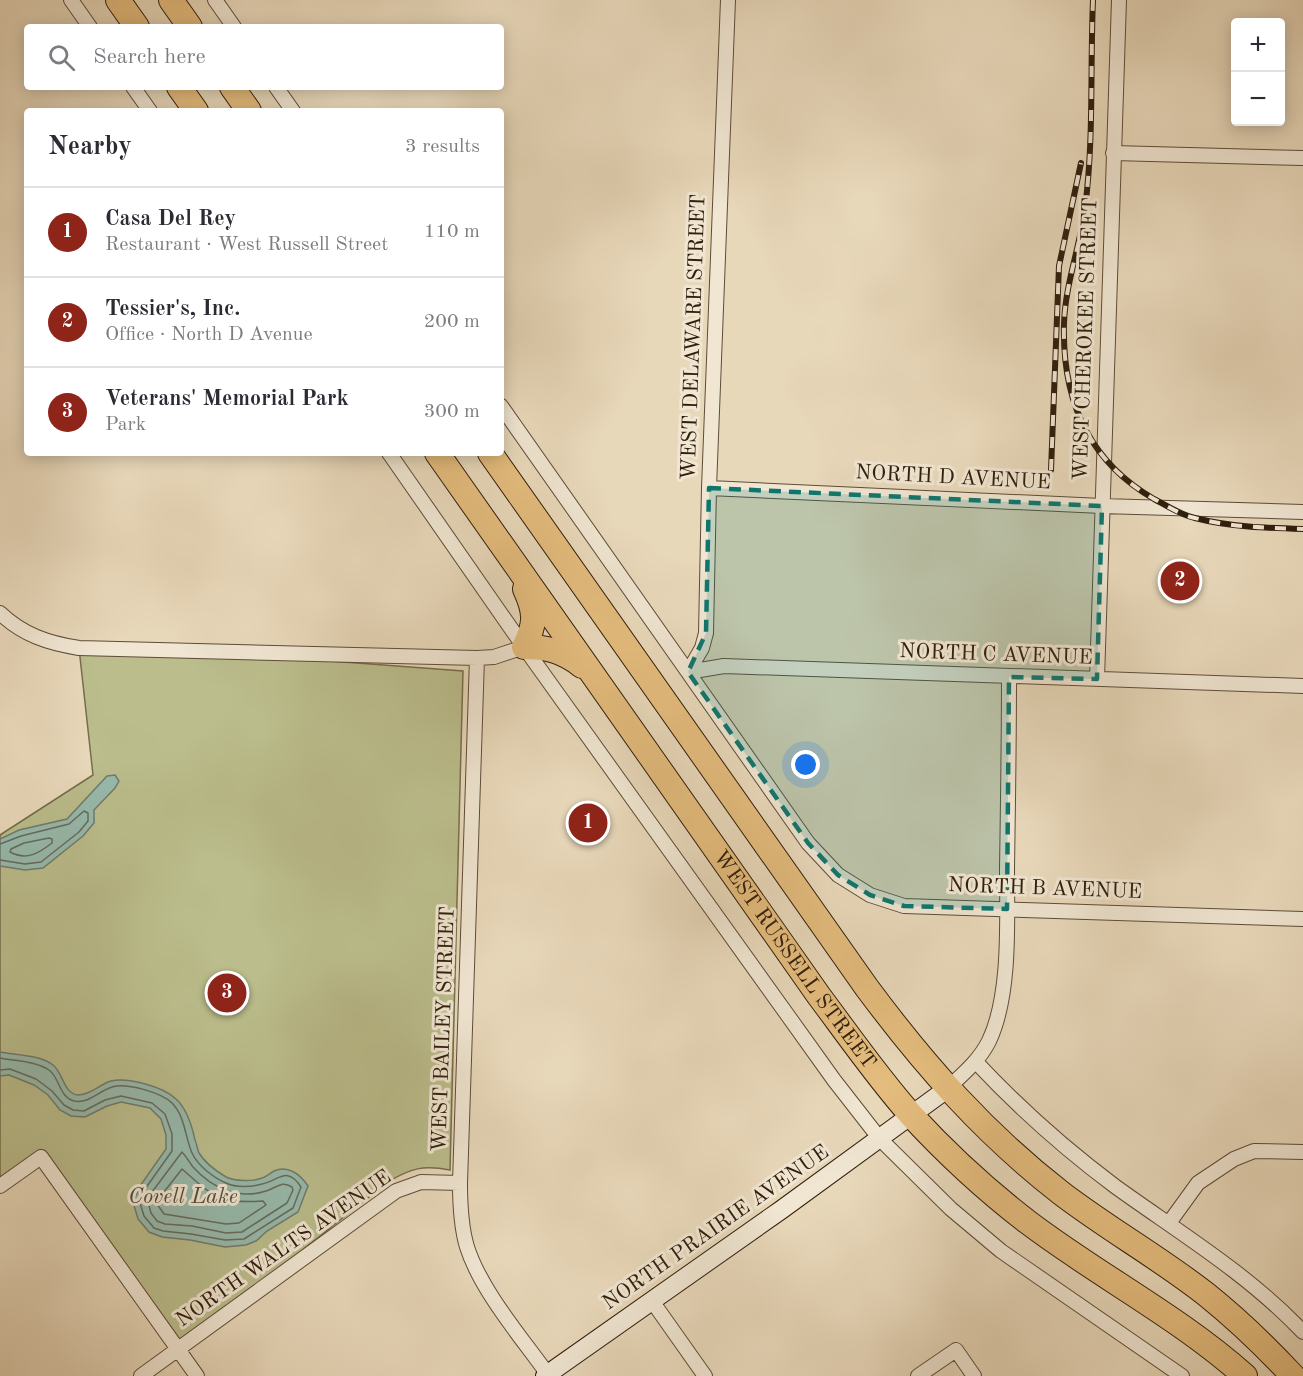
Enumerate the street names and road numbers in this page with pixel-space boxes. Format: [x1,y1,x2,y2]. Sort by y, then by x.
street label: WEST DELAWARE STREET [679,194,709,480]
street label: WEST CHEROKEE STREET [1071,197,1101,481]
street label: NORTH D AVENUE [855,462,1051,494]
street label: NORTH C AVENUE [899,641,1093,669]
street label: WEST RUSSELL STREET [709,846,880,1073]
street label: NORTH B AVENUE [948,875,1142,903]
street label: WEST BAILEY STREET [429,906,459,1152]
street label: NORTH PRAIRIE AVENUE [599,1142,833,1314]
street label: NORTH WALTS AVENUE [173,1167,395,1331]

